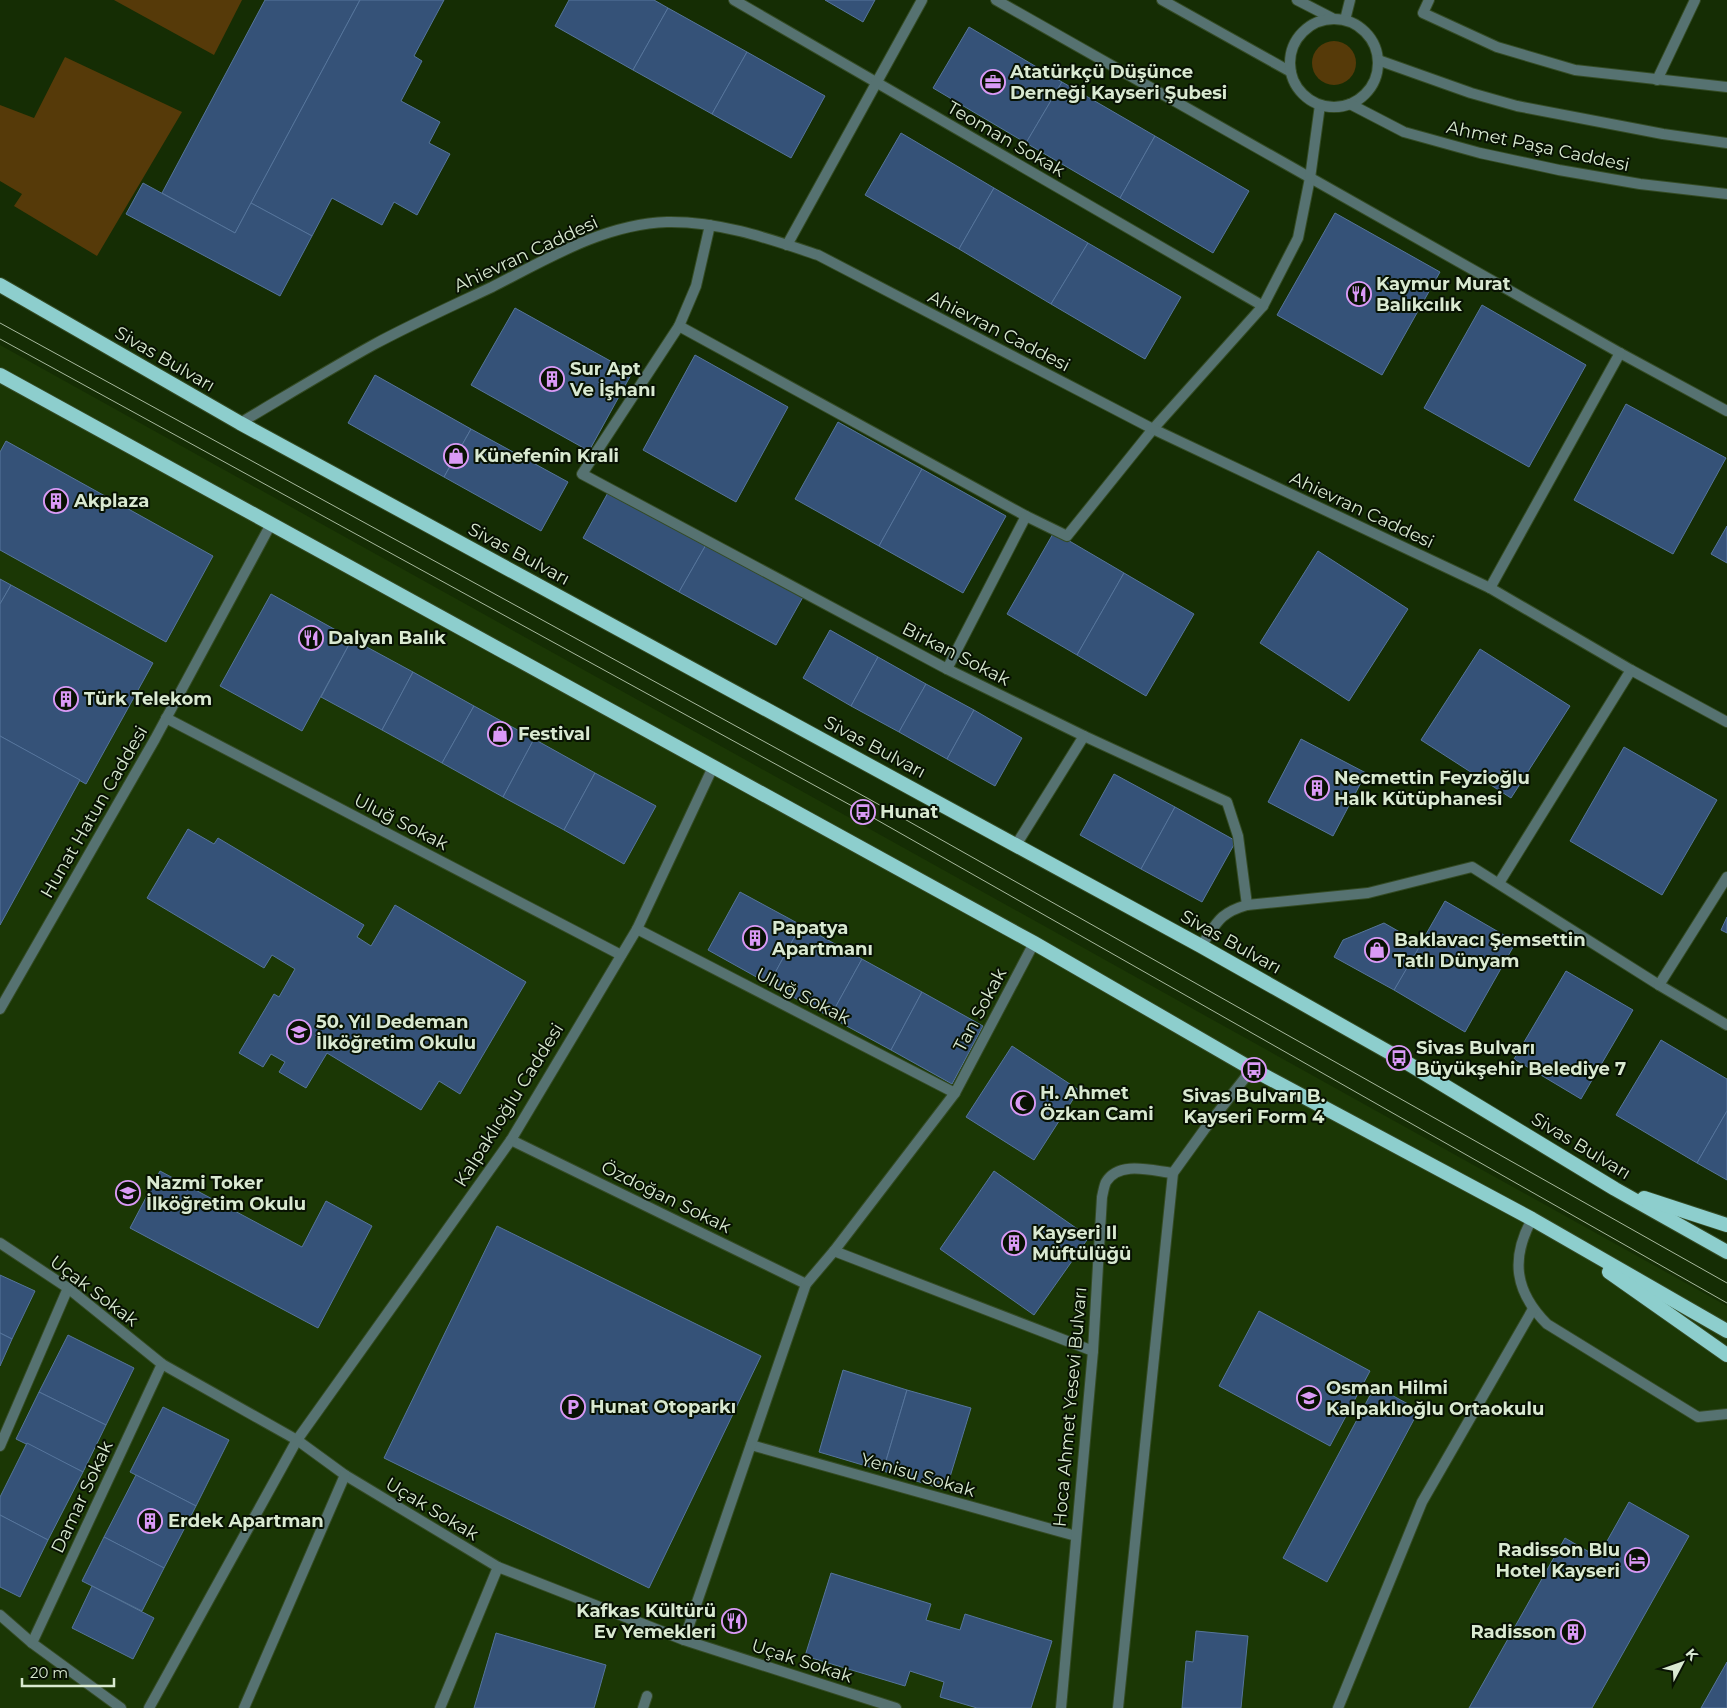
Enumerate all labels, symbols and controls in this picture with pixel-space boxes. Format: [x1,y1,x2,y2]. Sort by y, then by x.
place label: Atatürkçü Düşünce Derneği Kayseri Şubesi [1009,61,1227,104]
office icon: Atatürkçü Düşünce Derneği Kayseri Şubesi [980,69,1006,95]
street label: Teoman Sokak [943,96,1069,182]
street label: Ahmet Paşa Caddesi [1444,116,1632,176]
street label: Ahievran Caddesi [450,211,602,297]
place label: Kaymur Murat Balıkcılık [1376,273,1511,316]
restaurant icon: Kaymur Murat Balıkcılık [1346,281,1372,307]
street label: Ahievran Caddesi [924,286,1074,376]
street label: Sivas Bulvarı [111,321,219,397]
place label: Sur Apt Ve İşhanı [569,358,656,401]
building icon: Sur Apt Ve İşhanı [539,366,565,392]
shop icon: Künefenîn Krali [443,443,469,469]
place label: Künefenîn Krali [474,445,619,467]
street label: Ahievran Caddesi [1286,467,1438,553]
building icon: Akplaza [43,488,69,514]
place label: Akplaza [73,490,149,512]
street label: Sivas Bulvarı [464,518,574,590]
street label: Birkan Sokak [898,617,1014,691]
restaurant icon: Dalyan Balık [298,625,324,651]
place label: Dalyan Balık [328,627,446,649]
building icon: Türk Telekom [53,686,79,712]
place label: Türk Telekom [84,688,212,710]
street label: Sivas Bulvarı [820,711,930,783]
shop icon: Festival [487,721,513,747]
street label: Hunat Hatun Caddesi [36,722,152,902]
place label: Festival [518,723,590,745]
place label: Necmettin Feyzioğlu Halk Kütüphanesi [1334,767,1530,810]
building icon: Necmettin Feyzioğlu Halk Kütüphanesi [1304,775,1330,801]
street label: Uluğ Sokak [350,789,452,855]
bus stop icon: Hunat [850,799,876,825]
place label: Hunat [880,801,938,823]
street label: Sivas Bulvarı [1177,905,1285,979]
place label: Papatya Apartmanı [771,917,873,960]
building icon: Papatya Apartmanı [742,925,768,951]
place label: Baklavacı Şemsettin Tatlı Dünyam [1394,929,1586,972]
shop icon: Baklavacı Şemsettin Tatlı Dünyam [1364,937,1390,963]
street label: Uluğ Sokak [752,963,854,1029]
street label: Tan Sokak [949,964,1011,1056]
place label: 50. Yıl Dedeman İlköğretim Okulu [316,1011,476,1054]
school or university icon: 50. Yıl Dedeman İlköğretim Okulu [286,1019,312,1045]
street label: Kalpaklıoğlu Caddesi [450,1019,568,1191]
place label: Sivas Bulvarı Büyükşehir Belediye 7 [1416,1037,1626,1080]
bus stop icon: Sivas Bulvarı Büyükşehir Belediye 7 [1386,1045,1412,1071]
bus stop icon: Sivas Bulvarı B. Kayseri Form 4 [1241,1057,1267,1083]
place label: H. Ahmet Özkan Cami [1040,1082,1154,1125]
place label: Sivas Bulvarı B. Kayseri Form 4 [1183,1085,1326,1128]
mosque icon: H. Ahmet Özkan Cami [1010,1090,1036,1116]
street label: Sivas Bulvarı [1527,1108,1635,1184]
street label: Özdoğan Sokak [597,1156,735,1238]
place label: Nazmi Toker İlköğretim Okulu [146,1172,306,1215]
school or university icon: Nazmi Toker İlköğretim Okulu [115,1180,141,1206]
place label: Kayseri Il Müftülüğü [1032,1222,1131,1265]
building icon: Kayseri Il Müftülüğü [1001,1230,1027,1256]
street label: Uçak Sokak [46,1251,143,1331]
street label: Hoca Ahmet Yesevi Bulvarı [1049,1286,1091,1528]
place label: Osman Hilmi Kalpaklıoğlu Ortaokulu [1326,1377,1544,1420]
school or university icon: Osman Hilmi Kalpaklıoğlu Ortaokulu [1296,1385,1322,1411]
parking icon: Hunat Otoparkı [560,1394,586,1420]
place label: Hunat Otoparkı [590,1396,736,1418]
street label: Damar Sokak [46,1437,118,1557]
street label: Yenisu Sokak [858,1448,978,1502]
street label: Uçak Sokak [381,1473,483,1546]
building icon: Erdek Apartman [137,1508,163,1534]
place label: Erdek Apartman [168,1510,324,1532]
place label: Radisson Blu Hotel Kayseri [1496,1539,1620,1582]
hotel icon: Radisson Blu Hotel Kayseri [1624,1547,1650,1573]
place label: Kafkas Kültürü Ev Yemekleri [576,1600,716,1643]
restaurant icon: Kafkas Kültürü Ev Yemekleri [721,1608,747,1634]
building icon: Radisson [1560,1619,1586,1645]
place label: Radisson [1470,1621,1556,1643]
street label: Uçak Sokak [749,1634,855,1688]
north arrow [1657,1638,1707,1688]
text: K [1682,1645,1702,1665]
scale bar [22,1656,115,1688]
text: 20 m [30,1663,68,1682]

